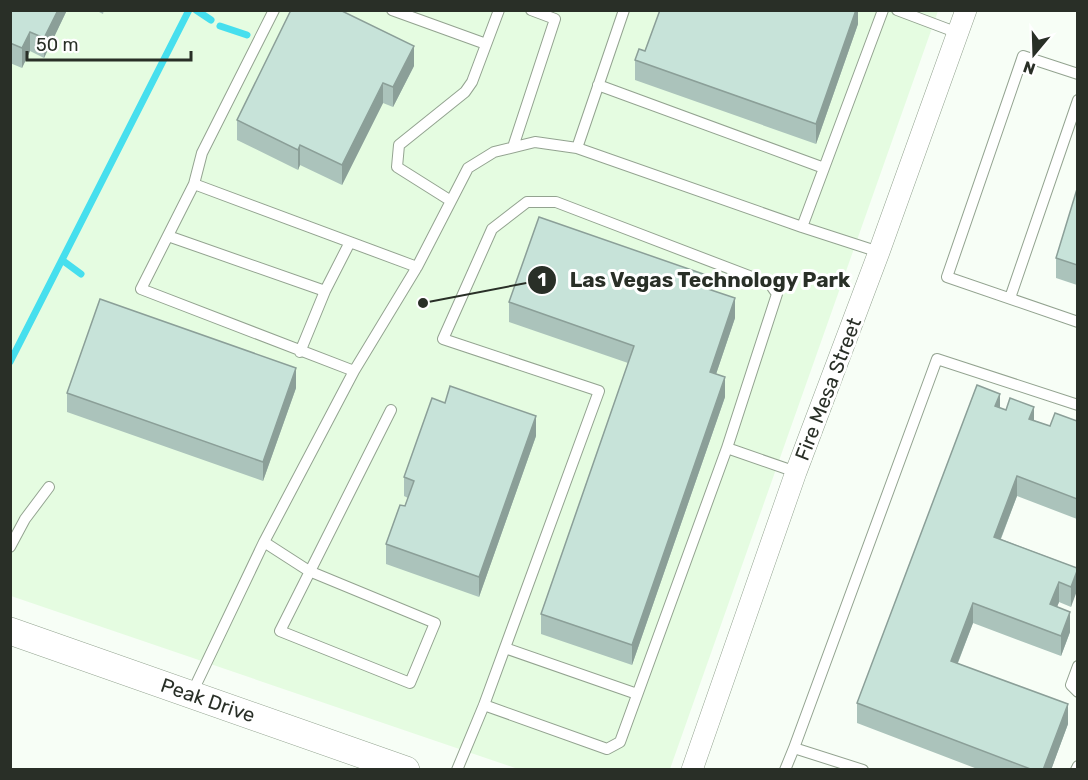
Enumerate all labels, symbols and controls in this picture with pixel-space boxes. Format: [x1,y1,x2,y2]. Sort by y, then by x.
scale bar [27,24,190,62]
north arrow [1004,24,1064,84]
text: 50 m [36,34,79,56]
text: N [1021,57,1038,79]
callout: Las Vegas Technology Park [527,260,864,299]
text: Las Vegas Technology Park [570,267,851,292]
text: 1 [538,269,546,291]
street label: Fire Mesa Street [790,314,866,464]
street label: Peak Drive [158,673,258,727]

